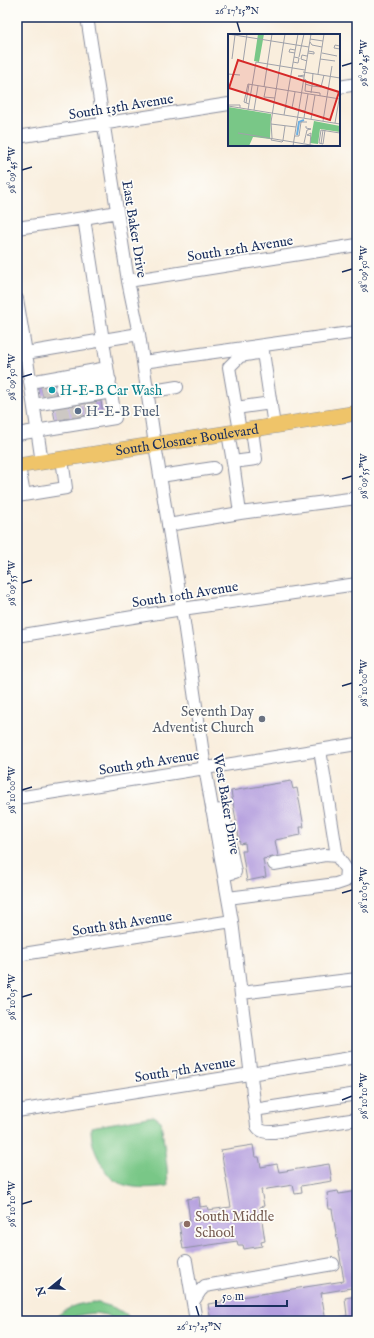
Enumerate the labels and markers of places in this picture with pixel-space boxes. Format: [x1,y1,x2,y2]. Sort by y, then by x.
place label: H-E-B Car Wash [60,382,163,400]
marker: H-E-B Car Wash [47,385,57,395]
place label: H-E-B Fuel [86,403,160,421]
marker: H-E-B Fuel [73,406,83,416]
place label: Seventh Day Adventist Church [152,703,255,737]
marker: Seventh Day Adventist Church [257,714,267,724]
place label: South Middle School [195,1208,275,1242]
marker: South Middle School [182,1219,192,1229]

